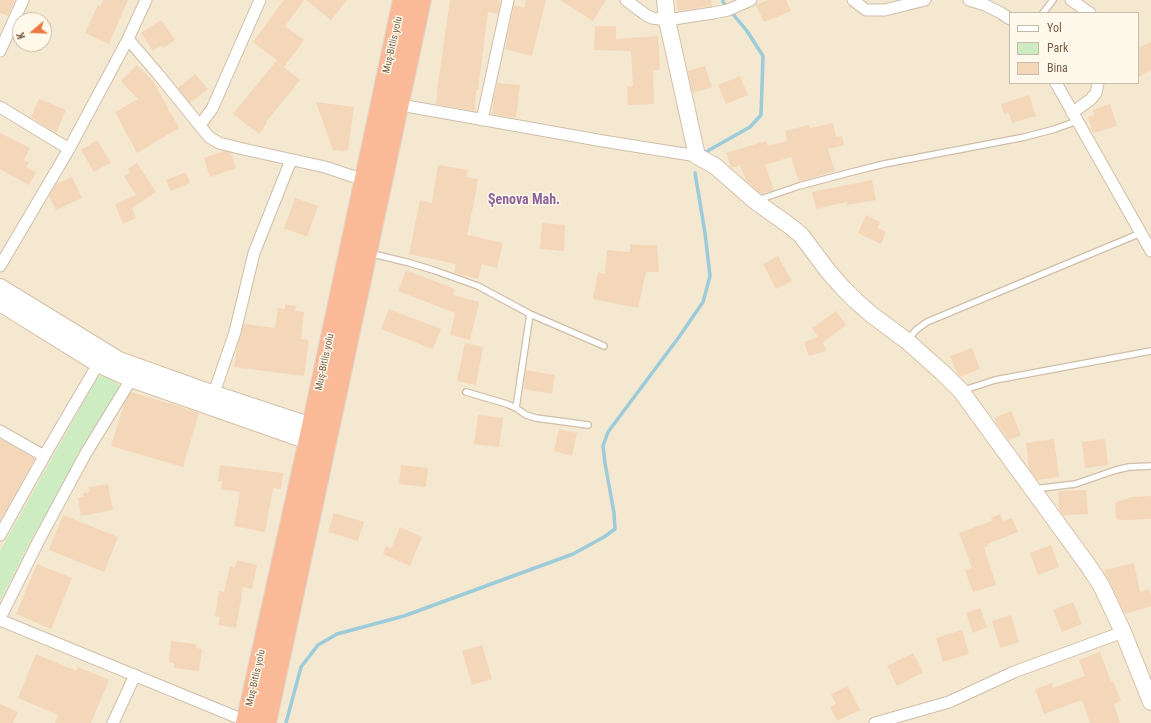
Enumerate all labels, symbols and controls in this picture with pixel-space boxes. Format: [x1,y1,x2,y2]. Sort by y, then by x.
north arrow [12,12,52,52]
legend [1009,12,1139,84]
street label: Muş-Bitlis yolu [381,15,405,75]
text: Yol [1047,21,1062,35]
text: K [14,31,28,41]
text: Park [1047,41,1068,55]
text: Bina [1047,61,1068,75]
district label: Şenova Mah. [488,192,560,208]
street label: Muş-Bitlis yolu [313,332,337,392]
street label: Muş-Bitlis yolu [244,648,268,708]

